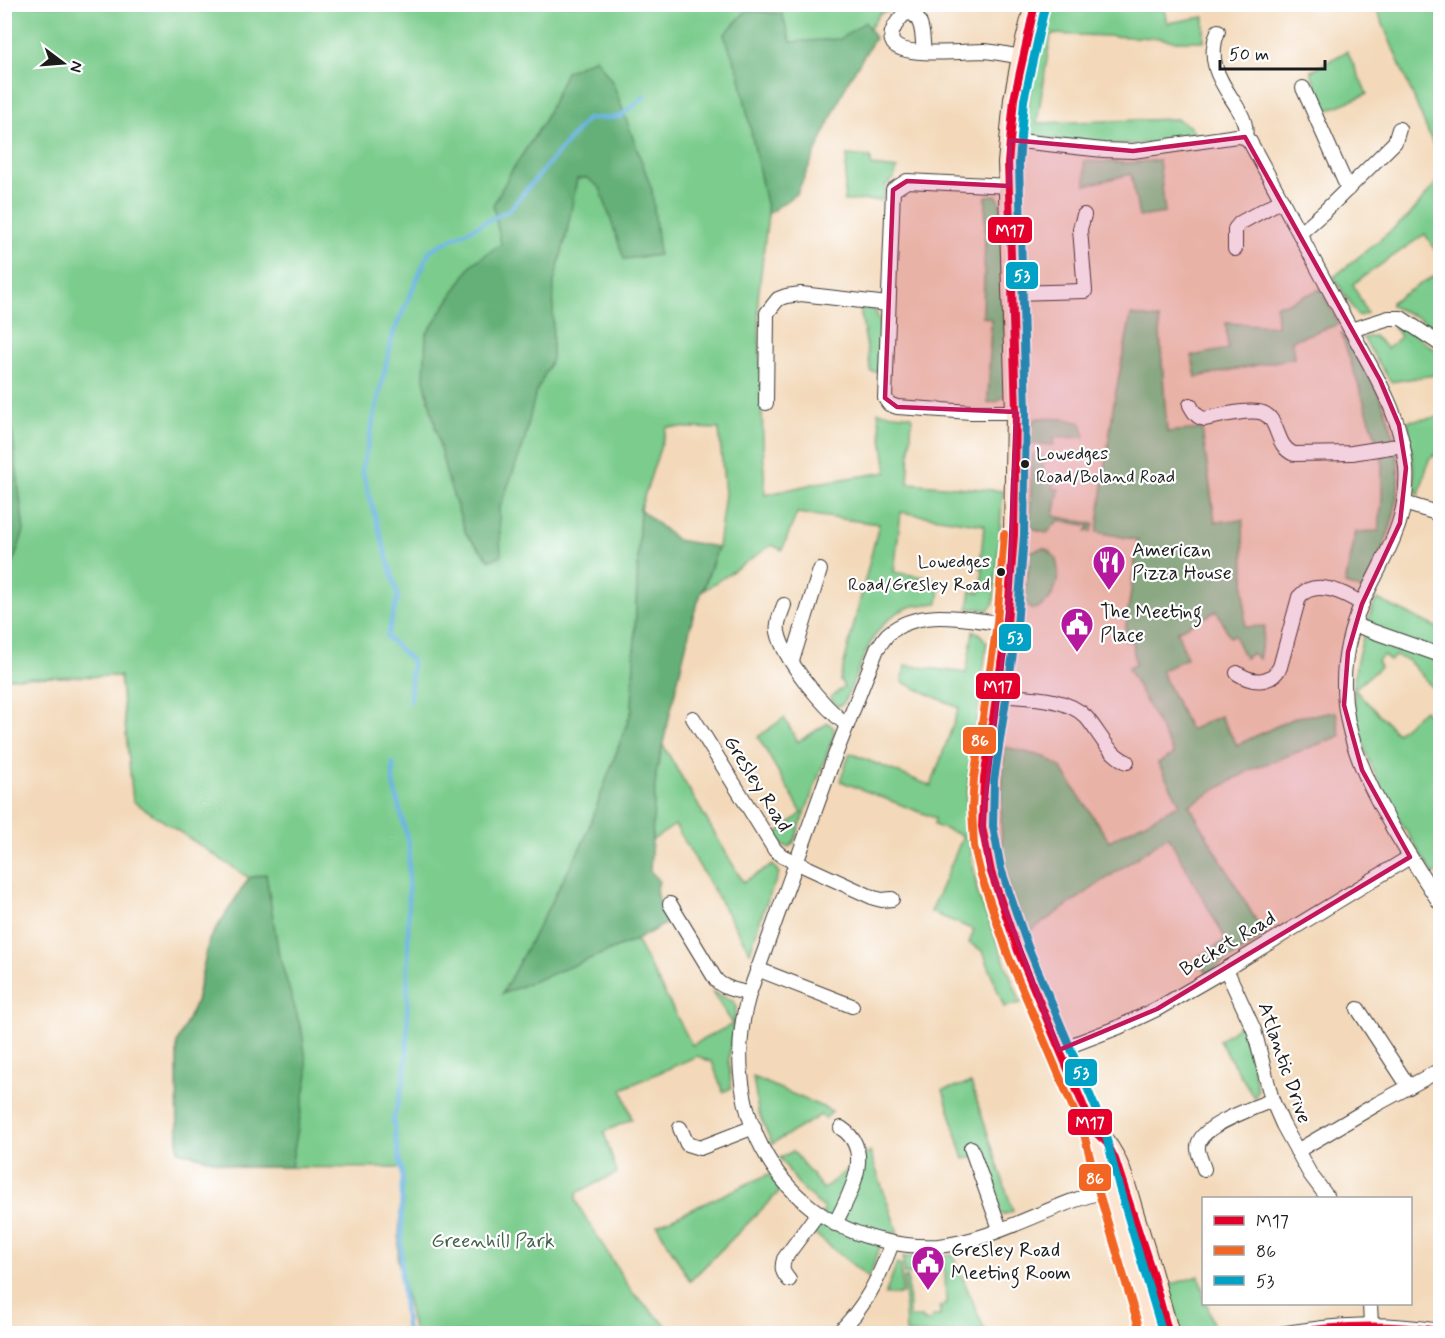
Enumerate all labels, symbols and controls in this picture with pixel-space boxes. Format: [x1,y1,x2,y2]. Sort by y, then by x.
north arrow [33,33,93,93]
scale bar [1220,33,1325,71]
text: 50 m [1229,43,1269,67]
text: N [64,59,88,75]
line badge: M17 [987,216,1033,244]
text: M17 [995,221,1025,242]
line badge: 53 [1005,261,1039,290]
text: 53 [1014,266,1030,287]
place label: Lowedges Road/Boland Road [1036,442,1175,489]
marker: Lowedges Road/Boland Road [1019,458,1031,470]
place label: American Pizza House [1132,537,1232,587]
restaurant icon: American Pizza House [1091,544,1127,591]
place label: Lowedges Road/Gresley Road [848,550,990,597]
marker: Lowedges Road/Gresley Road [995,566,1007,578]
place label: The Meeting Place [1100,599,1202,649]
public building icon: The Meeting Place [1059,606,1095,653]
line badge: 53 [998,623,1032,652]
text: 53 [1007,628,1023,649]
line badge: M17 [975,672,1021,700]
text: M17 [983,677,1013,698]
line badge: 86 [962,726,997,755]
street label: Gresley Road [717,731,797,837]
text: 86 [971,731,989,752]
street label: Becket Road [1175,905,1281,983]
street label: Atlantic Drive [1251,999,1317,1127]
line badge: 53 [1064,1058,1098,1087]
text: 53 [1073,1063,1089,1084]
line badge: M17 [1067,1108,1113,1136]
text: M17 [1075,1113,1105,1134]
line badge: 86 [1078,1163,1112,1192]
text: 86 [1086,1169,1104,1190]
legend [1202,1197,1412,1305]
text: M17 [1256,1210,1289,1234]
park label: Greenhill Park [431,1228,555,1255]
place label: Gresley Road Meeting Room [951,1237,1071,1289]
text: 86 [1256,1240,1276,1264]
public building icon: Gresley Road Meeting Room [910,1244,946,1291]
text: 53 [1256,1270,1275,1294]

